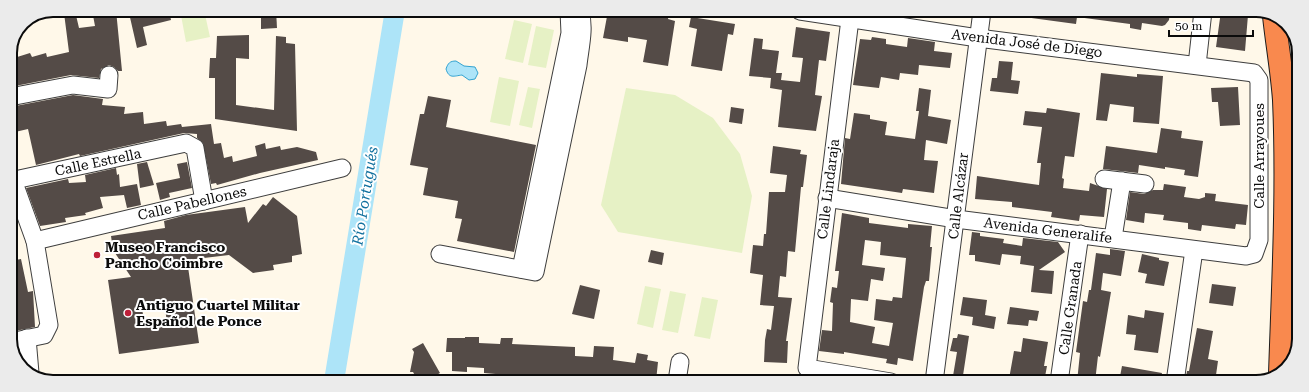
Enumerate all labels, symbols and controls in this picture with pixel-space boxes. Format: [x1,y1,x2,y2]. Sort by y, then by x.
scale bar [1169,12,1253,38]
text: 50 m [1175,19,1202,33]
street label: Avenida José de Diego [951,26,1103,60]
street label: Calle Arrayoues [1251,103,1267,209]
street label: Calle Lindaraja [814,137,842,240]
street label: Calle Estrella [53,145,143,179]
water label: Río Portugués [348,145,382,248]
street label: Calle Alcázar [945,152,971,240]
street label: Calle Pabellones [136,183,248,223]
street label: Avenida Generalife [983,214,1113,246]
place label: Museo Francisco Pancho Coimbre [105,239,225,271]
marker: Museo Francisco Pancho Coimbre [92,250,102,260]
street label: Calle Granada [1055,260,1085,356]
place label: Antiguo Cuartel Militar Español de Ponce [136,297,301,329]
marker: Antiguo Cuartel Militar Español de Ponce [123,308,133,318]

